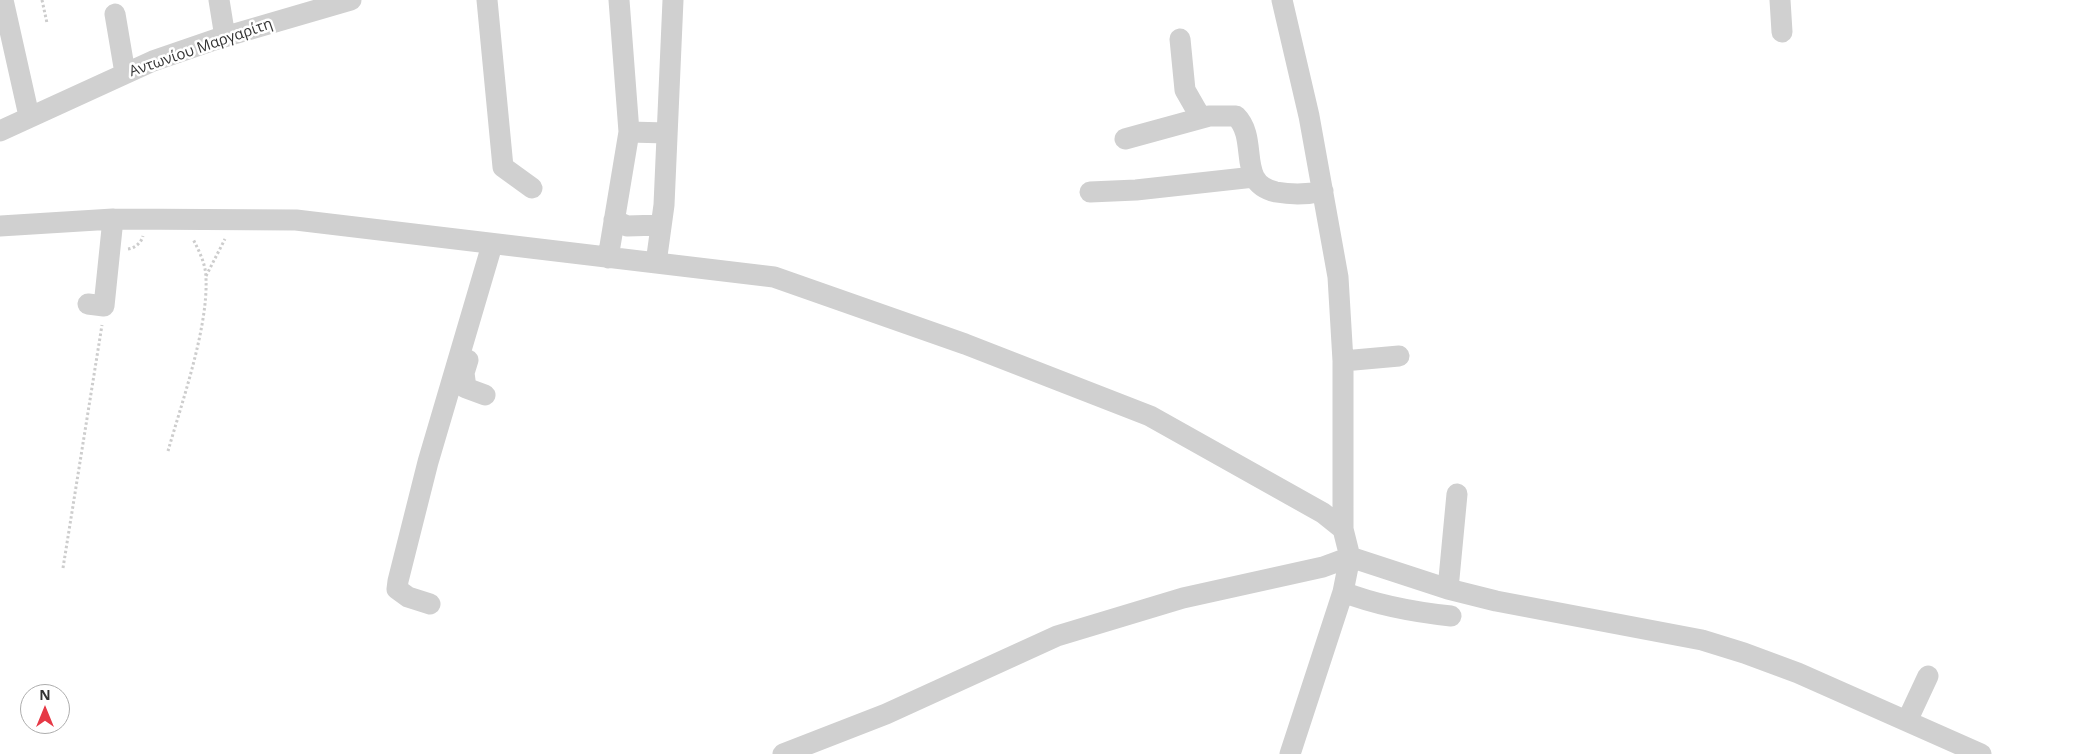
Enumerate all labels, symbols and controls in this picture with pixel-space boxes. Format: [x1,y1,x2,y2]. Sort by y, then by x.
street label: Αντωνίου Μαργαρίτη [127,15,275,81]
north arrow [20,684,70,734]
text: N [39,685,51,704]

